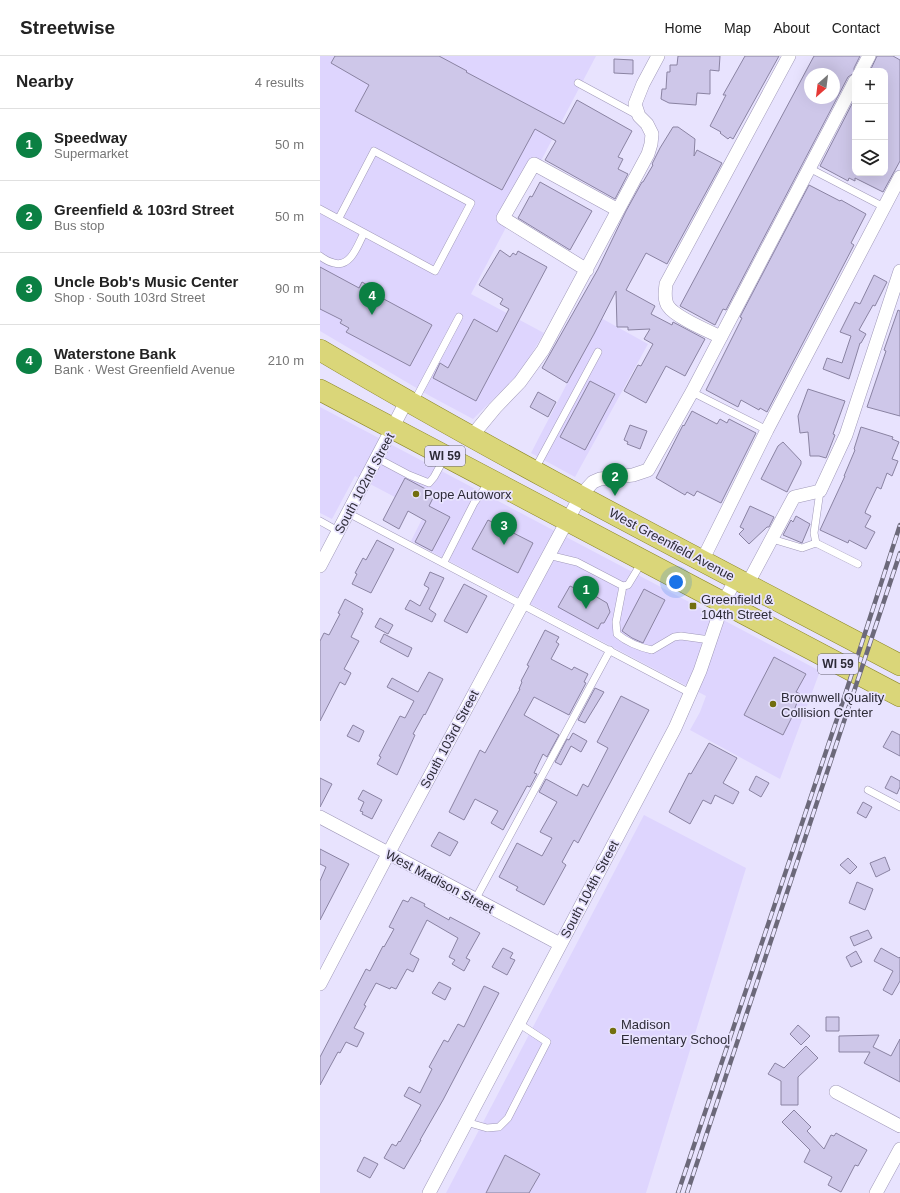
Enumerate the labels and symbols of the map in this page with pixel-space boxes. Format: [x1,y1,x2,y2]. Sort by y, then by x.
north arrow [804,68,840,104]
pin: 4 [359,282,385,315]
street label: South 102nd Street [332,430,398,536]
road number: WI 59 [425,446,465,466]
pin: 2 [602,463,628,496]
place label: Pope Autoworx [424,487,512,502]
marker: Pope Autoworx [411,489,421,499]
street label: West Greenfield Avenue [607,505,737,584]
pin: 3 [491,512,517,545]
your location [666,572,686,592]
pin: 1 [573,576,599,609]
place label: Greenfield & 104th Street [701,592,774,622]
marker: Greenfield & 104th Street [688,601,698,611]
road number: WI 59 [818,654,858,674]
street label: South 103rd Street [417,687,482,791]
place label: Brownwell Quality Collision Center [781,690,885,720]
marker: Brownwell Quality Collision Center [768,699,778,709]
street label: South 104th Street [557,838,622,941]
street label: West Madison Street [383,847,497,917]
place label: Madison Elementary School [621,1017,730,1047]
marker: Madison Elementary School [608,1026,618,1036]

